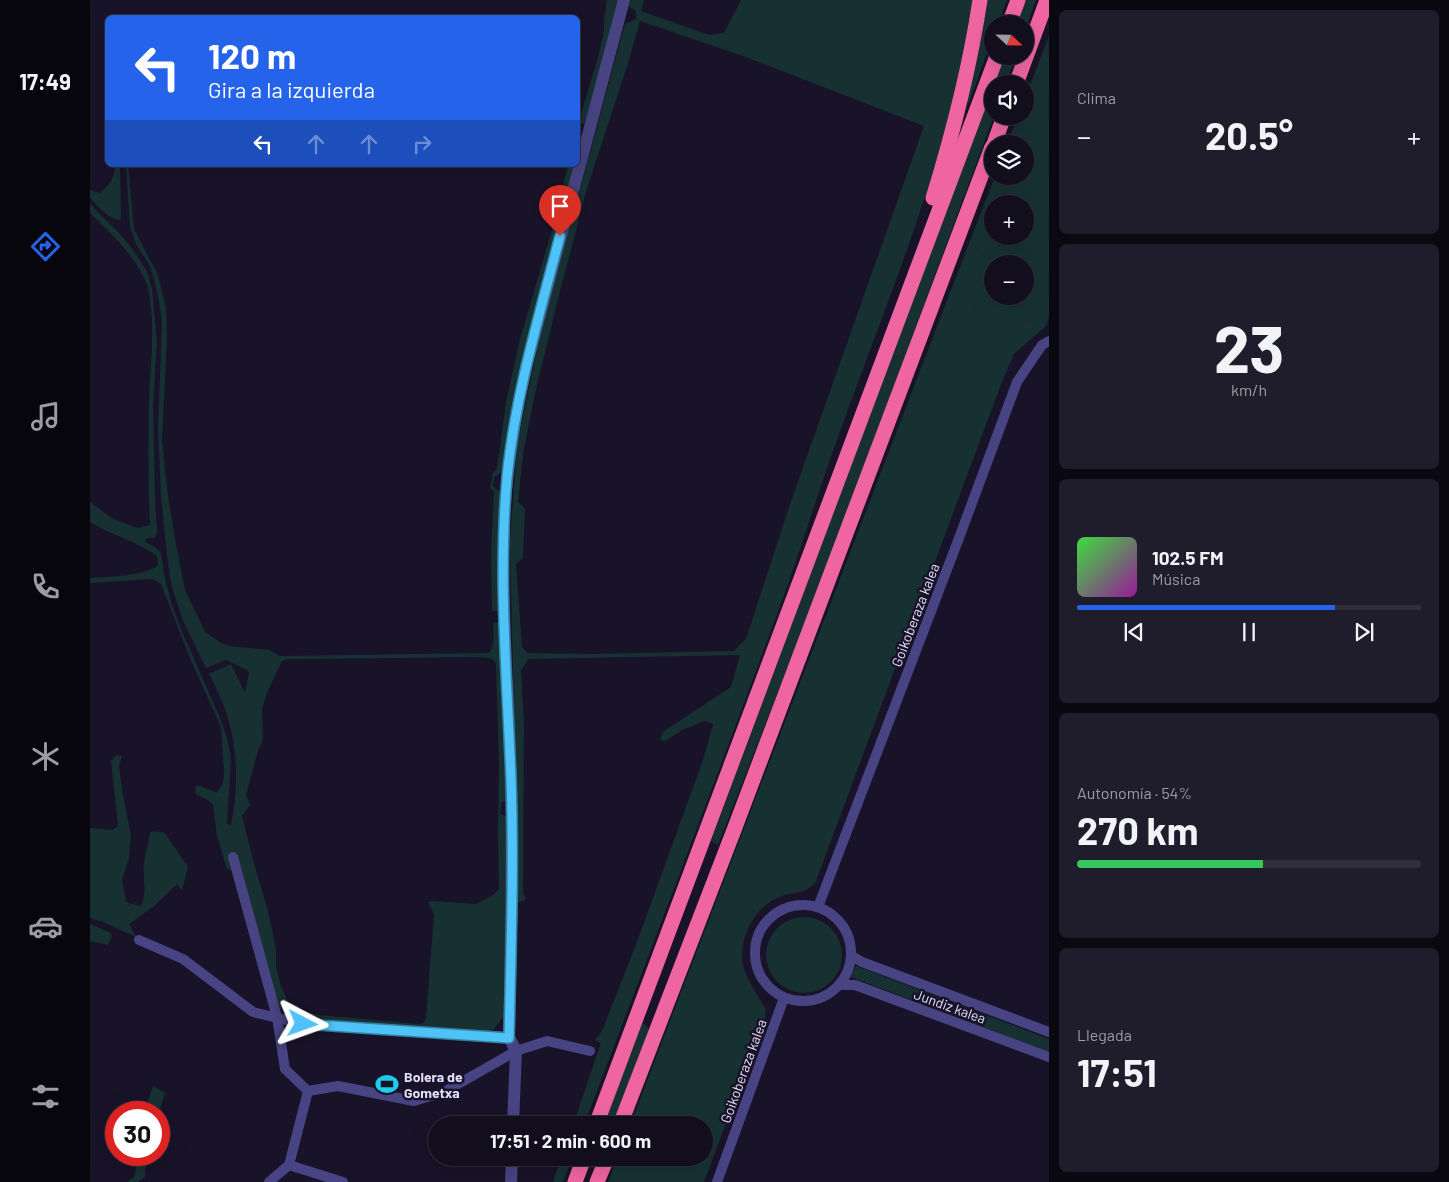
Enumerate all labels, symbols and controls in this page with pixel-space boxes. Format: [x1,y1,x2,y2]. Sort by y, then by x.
north arrow [984,15,1034,65]
map controls [984,15,1034,305]
text: 120 m [208,34,296,76]
icon: left [125,35,190,100]
text: 17:49 [19,68,71,94]
button: sound [984,75,1034,125]
text: Gira a la izquierda [208,76,375,102]
text: Clima [1077,88,1116,107]
text: 20.5° [1205,112,1293,158]
text: − [1077,119,1091,153]
text: + [1407,119,1421,153]
icon: left [249,130,277,158]
icon: ahead [302,130,330,158]
icon: ahead [355,130,383,158]
icon: right [408,130,436,158]
button: layers [984,135,1034,185]
pin [539,185,581,236]
icon: arrive [546,192,574,220]
button: + [984,195,1034,245]
icon: directions [28,229,63,264]
button: − [984,255,1034,305]
text: 23 [1214,308,1284,386]
text: km/h [1231,380,1267,399]
icon: music [28,399,63,434]
text: 102.5 FM [1152,546,1224,569]
street label: Goikoberaza kalea [887,561,943,669]
icon: phone [28,569,63,604]
text: Música [1152,569,1200,588]
icon: previous [1120,618,1148,646]
icon: pause [1235,618,1263,646]
icon: next [1350,618,1378,646]
icon: climate [28,739,63,774]
text: Autonomía · 54% [1077,783,1192,802]
text: 270 km [1077,807,1198,853]
icon: car [28,909,63,944]
street label: Jundiz kalea [912,985,988,1027]
position arrow [276,997,328,1049]
street label: Goikoberaza kalea [716,1017,770,1125]
text: Llegada [1077,1025,1132,1044]
text: 17:51 [1077,1049,1157,1095]
place label: Bolera de Gometxa [404,1068,463,1101]
sports icon: Bolera de Gometxa [374,1071,400,1097]
icon: filters [28,1079,63,1114]
speed limit sign: 30 [105,1101,170,1166]
text: 17:51 · 2 min · 600 m [490,1129,651,1152]

